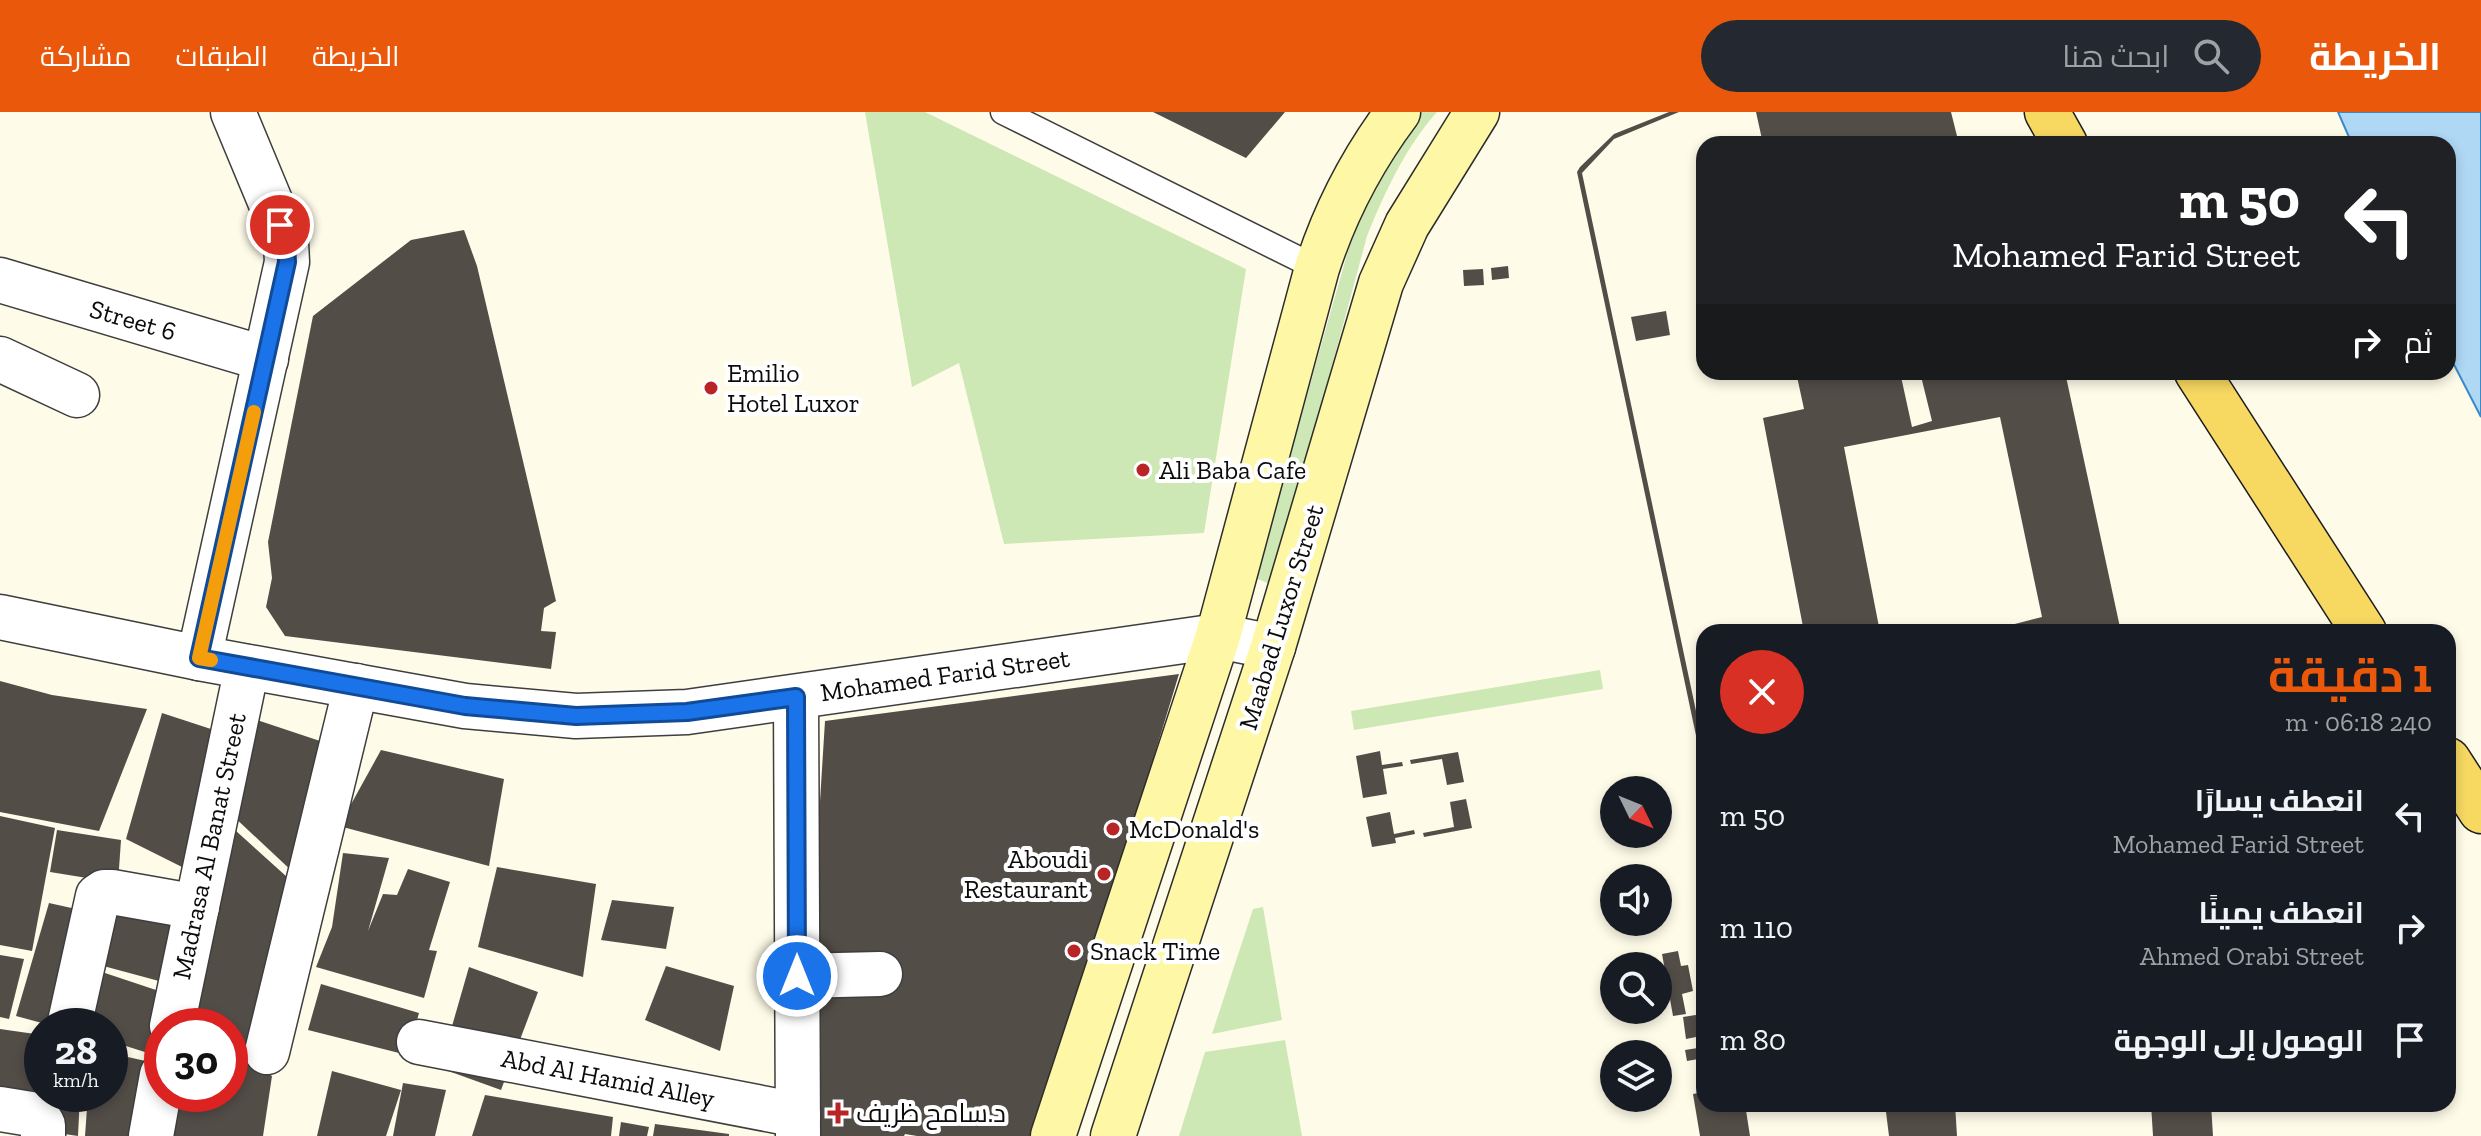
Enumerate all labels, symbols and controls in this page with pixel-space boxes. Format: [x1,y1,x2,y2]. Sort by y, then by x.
search box [1701,20,2261,92]
icon: search [2189,34,2233,78]
text: الخريطة [2309,34,2441,80]
text: ابحث هنا [2062,39,2169,75]
text: مشاركة [40,40,131,73]
text: الطبقات [175,40,268,73]
text: الخريطة [312,40,399,73]
text: 50 m [2179,165,2300,232]
icon: left [2328,168,2432,272]
pin [246,191,314,259]
icon: arrive [258,203,302,247]
text: Mohamed Farid Street [1952,233,2300,276]
street label: Street 6 [86,292,180,348]
icon: right [2344,320,2388,364]
text: ثم [2404,325,2432,361]
place label: Emilio Hotel Luxor [727,357,860,419]
marker: Emilio Hotel Luxor [702,379,720,397]
place label: Ali Baba Cafe [1159,454,1306,486]
marker: Ali Baba Cafe [1134,461,1152,479]
street label: Maabad Luxor Street [1231,500,1331,734]
street label: Mohamed Farid Street [818,642,1072,708]
text: 1 دقيقة [2268,647,2432,704]
button: close [1720,650,1804,734]
text: 240 m · 06:18 [2285,706,2432,738]
street label: Madrasa Al Banat Street [165,710,253,982]
north arrow [1600,776,1672,848]
map controls [1600,776,1672,1112]
text: انعطف يسارًا [2195,783,2364,819]
icon: left [2388,794,2432,838]
text: 50 m [1720,798,1785,834]
place label: McDonald's [1129,813,1259,845]
marker: McDonald's [1104,820,1122,838]
text: Mohamed Farid Street [2113,828,2364,860]
place label: Aboudi Restaurant [964,843,1088,905]
button: sound [1600,864,1672,936]
marker: Aboudi Restaurant [1095,865,1113,883]
text: انعطف يمينًا [2198,895,2364,931]
icon: right [2388,906,2432,950]
text: 110 m [1720,910,1793,946]
position arrow [755,934,839,1018]
place label: Snack Time [1090,935,1220,967]
text: Ahmed Orabi Street [2140,940,2364,972]
marker: Snack Time [1065,942,1083,960]
button: search [1600,952,1672,1024]
speed limit sign: 30 [144,1008,248,1112]
icon: arrive [2388,1018,2432,1062]
text: 80 m [1720,1022,1786,1058]
text: الوصول إلى الوجهة [2114,1023,2364,1059]
text: 28 [54,1026,98,1074]
button: layers [1600,1040,1672,1112]
street label: Abd Al Hamid Alley [499,1042,718,1115]
text: km/h [53,1068,99,1092]
place label: د.سامح ظريف [856,1097,1006,1130]
marker: د.سامح ظريف [827,1102,849,1124]

